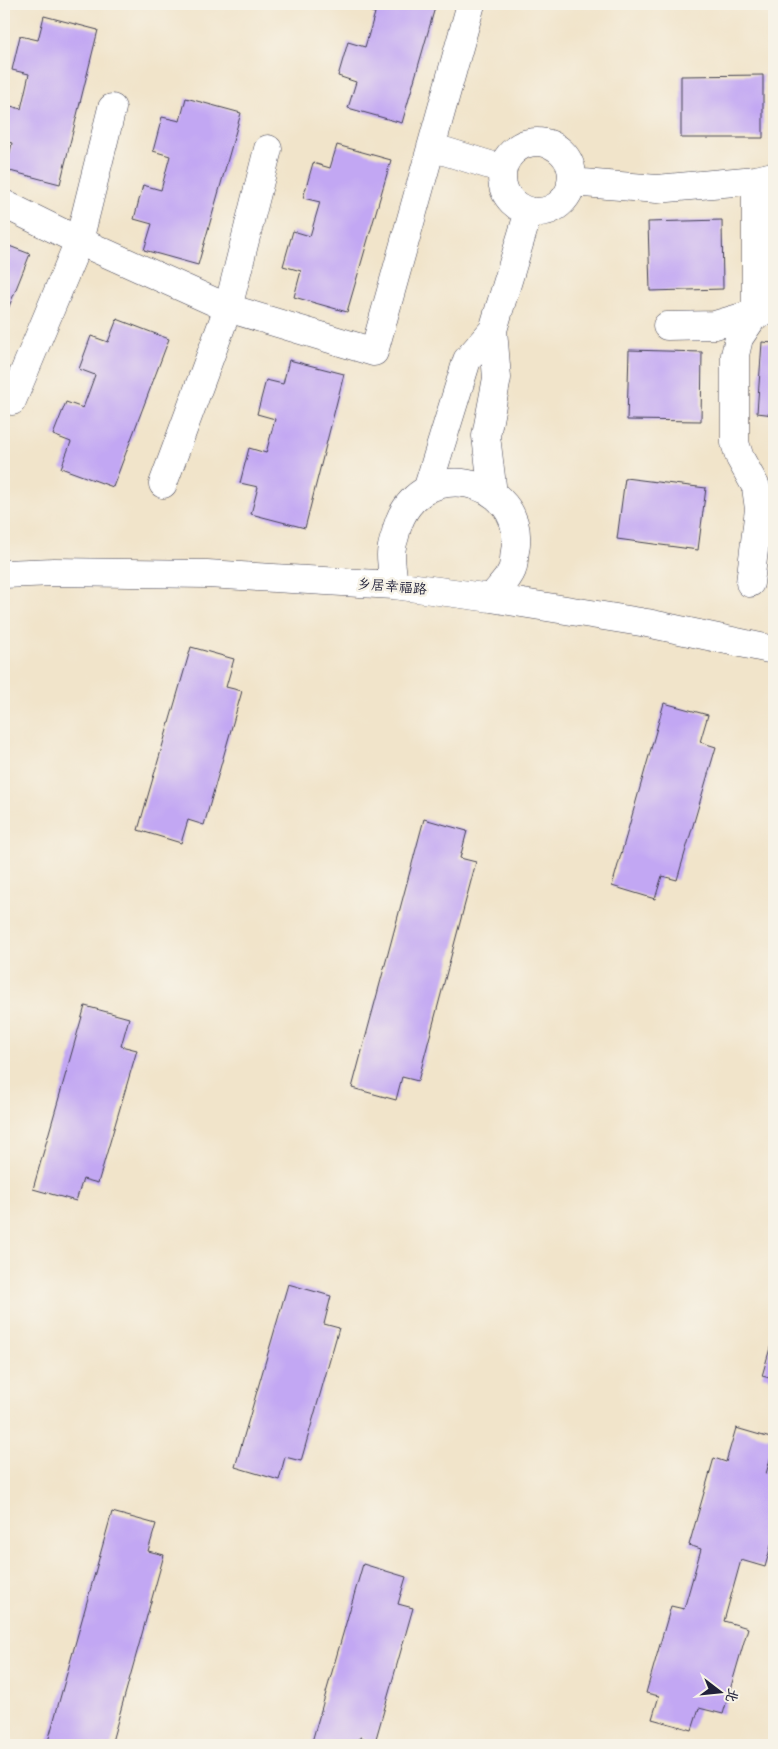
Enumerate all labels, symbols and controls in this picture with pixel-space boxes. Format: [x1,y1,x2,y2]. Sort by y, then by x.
street label: 乡居幸福路 [356,574,428,598]
north arrow [696,1666,746,1716]
text: 北 [722,1686,743,1705]

